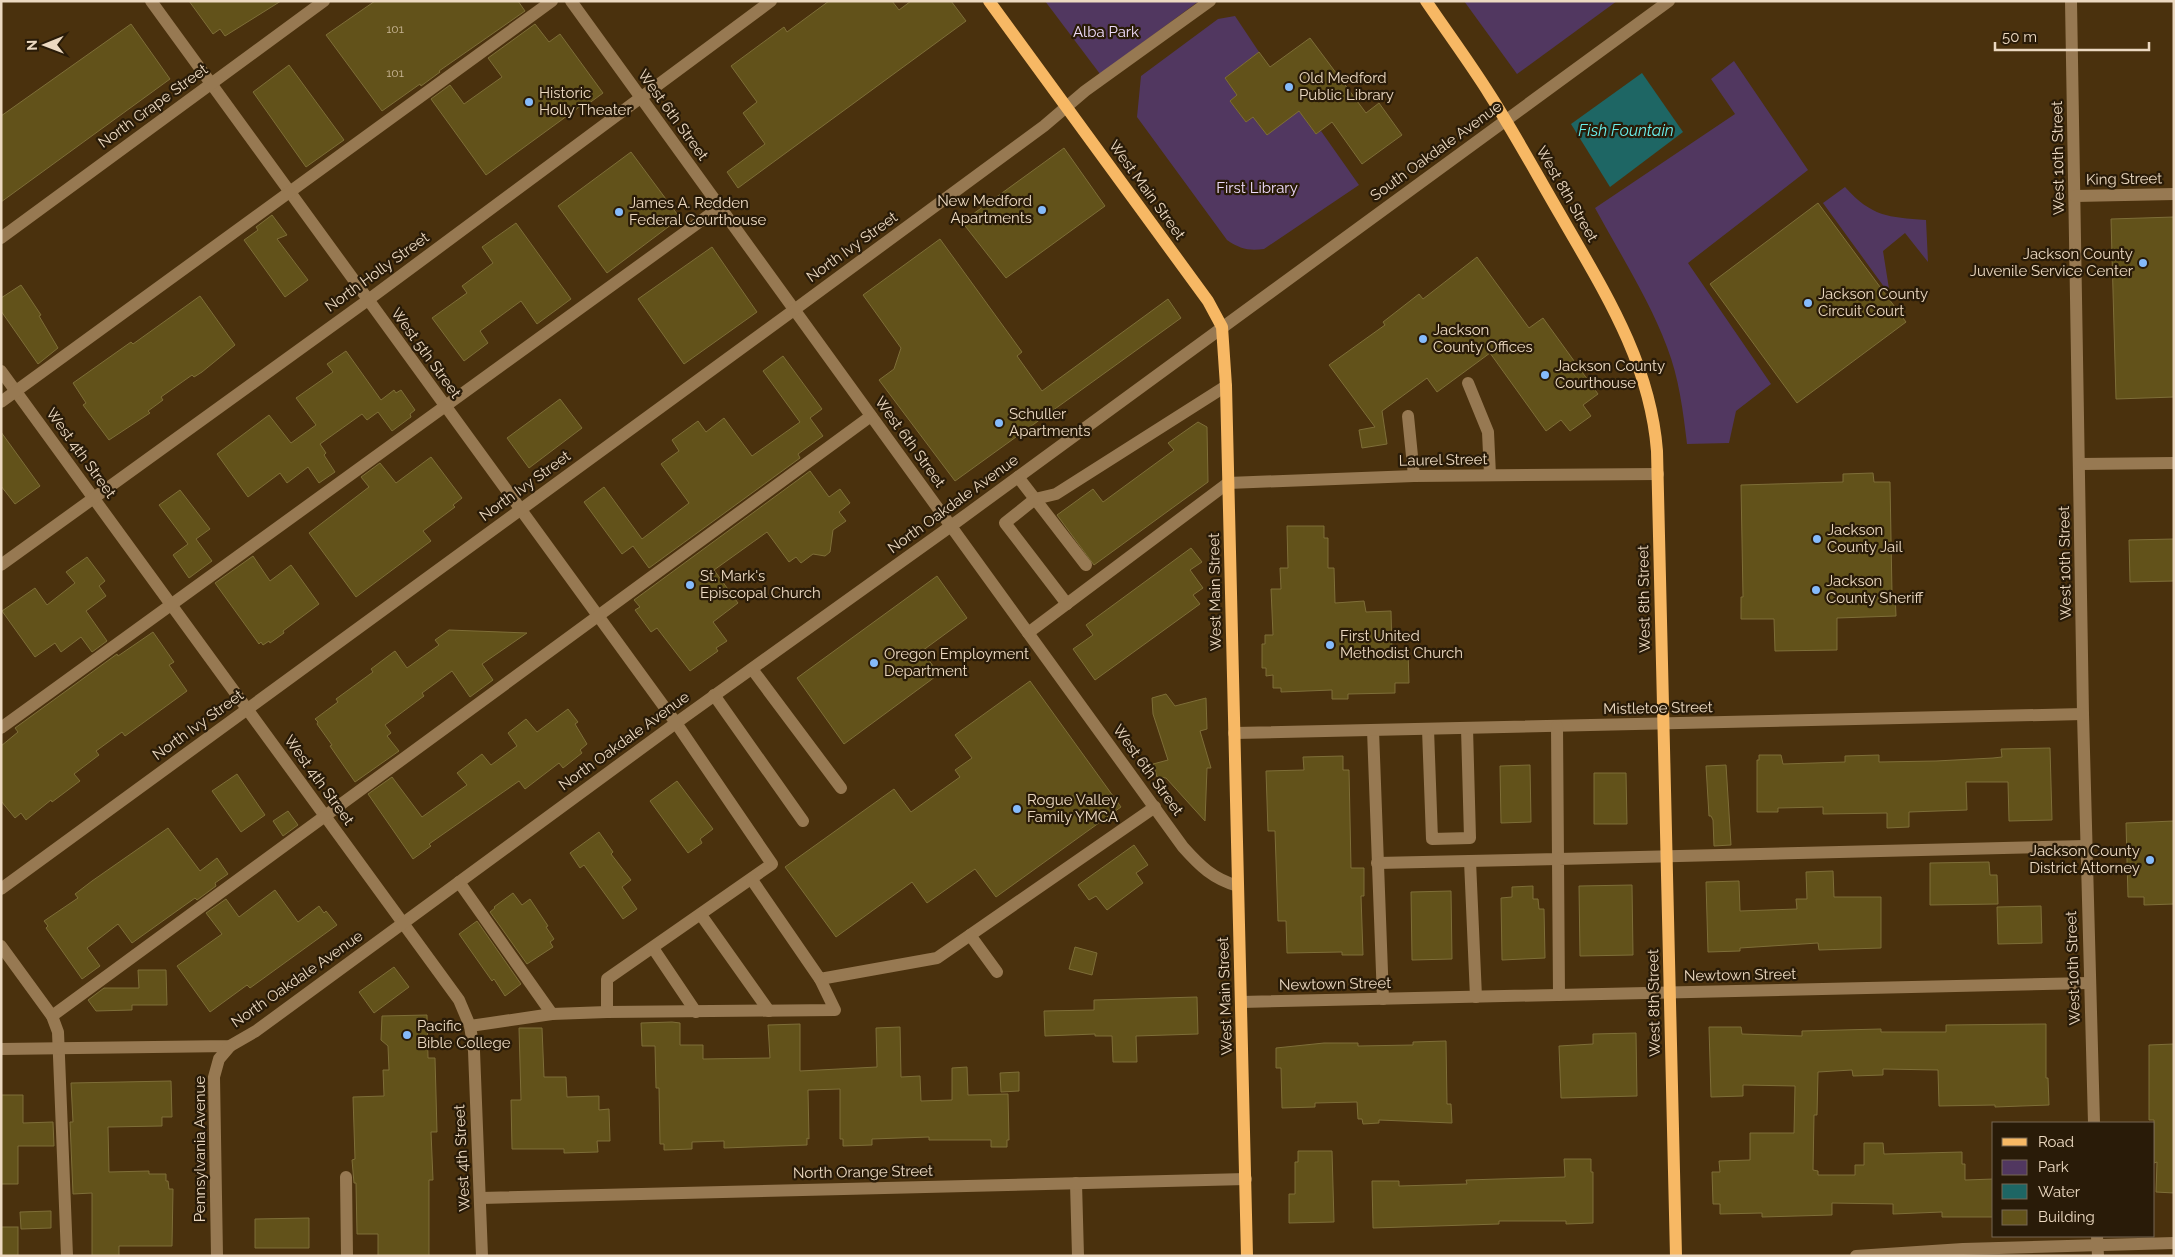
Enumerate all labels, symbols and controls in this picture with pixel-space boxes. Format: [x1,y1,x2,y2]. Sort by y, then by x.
north arrow [20,20,70,70]
scale bar [1995,20,2149,52]
house number: 101 [386,22,404,36]
park label: Alba Park [1073,23,1139,41]
text: 50 m [2002,28,2037,46]
text: N [24,40,40,51]
street label: North Grape Street [95,60,211,152]
house number: 101 [386,66,404,80]
street label: West 6th Street [634,66,712,164]
place label: Old Medford Public Library [1299,69,1394,104]
marker: Old Medford Public Library [1283,81,1295,93]
place label: Historic Holly Theater [539,84,632,119]
marker: Historic Holly Theater [523,96,535,108]
street label: South Oakdale Avenue [1367,97,1505,205]
street label: West 10th Street [2048,101,2068,215]
water label: Fish Fountain [1578,121,1674,140]
street label: West Main Street [1105,137,1189,243]
street label: West 8th Street [1532,143,1602,245]
street label: King Street [2086,169,2162,189]
park label: First Library [1216,179,1298,197]
place label: New Medford Apartments [937,192,1032,227]
place label: James A. Redden Federal Courthouse [629,194,766,229]
marker: New Medford Apartments [1036,204,1048,216]
marker: James A. Redden Federal Courthouse [613,206,625,218]
street label: North Ivy Street [803,208,901,286]
street label: North Holly Street [321,228,433,316]
place label: Jackson County Juvenile Service Center [1970,245,2134,280]
marker: Jackson County Juvenile Service Center [2137,257,2149,269]
place label: Jackson County Circuit Court [1818,285,1928,320]
marker: Jackson County Circuit Court [1802,297,1814,309]
street label: West 5th Street [387,304,465,402]
place label: Jackson County Offices [1433,321,1533,356]
marker: Jackson County Offices [1417,333,1429,345]
place label: Jackson County Courthouse [1555,357,1665,392]
marker: Jackson County Courthouse [1539,369,1551,381]
street label: West 6th Street [871,393,949,491]
street label: West 4th Street [42,404,120,502]
place label: Schuller Apartments [1009,405,1090,440]
marker: Schuller Apartments [993,417,1005,429]
street label: North Ivy Street [476,447,574,525]
street label: Laurel Street [1398,450,1488,470]
street label: North Oakdale Avenue [884,451,1022,557]
street label: West 10th Street [2055,506,2075,620]
place label: Jackson County Jail [1827,521,1903,556]
street label: West Main Street [1205,533,1225,651]
marker: Jackson County Jail [1811,533,1823,545]
street label: West 8th Street [1634,545,1654,653]
place label: St. Mark's Episcopal Church [700,567,821,602]
place label: Jackson County Sheriff [1826,572,1924,607]
marker: St. Mark's Episcopal Church [684,579,696,591]
marker: Jackson County Sheriff [1810,584,1822,596]
place label: First United Methodist Church [1340,627,1463,662]
marker: First United Methodist Church [1324,639,1336,651]
place label: Oregon Employment Department [884,645,1029,680]
marker: Oregon Employment Department [868,657,880,669]
street label: North Ivy Street [149,686,247,764]
street label: North Oakdale Avenue [555,688,693,794]
street label: Mistletoe Street [1603,698,1713,718]
street label: West 6th Street [1109,721,1187,819]
street label: West 4th Street [280,731,358,829]
place label: Rogue Valley Family YMCA [1027,791,1118,826]
marker: Rogue Valley Family YMCA [1011,803,1023,815]
place label: Jackson County District Attorney [2029,842,2140,877]
marker: Jackson County District Attorney [2144,854,2156,866]
street label: West 10th Street [2062,911,2084,1025]
street label: North Oakdale Avenue [228,927,366,1031]
street label: West Main Street [1214,937,1236,1055]
street label: West 8th Street [1644,949,1664,1057]
street label: Newtown Street [1684,965,1796,985]
street label: Newtown Street [1279,974,1391,994]
place label: Pacific Bible College [417,1017,511,1052]
marker: Pacific Bible College [401,1029,413,1041]
street label: Pennsylvania Avenue [191,1075,209,1222]
street label: West 4th Street [450,1104,474,1212]
legend [1992,1122,2155,1237]
text: Road [2038,1133,2074,1151]
text: Park [2038,1158,2069,1176]
street label: North Orange Street [793,1162,933,1182]
text: Water [2038,1183,2081,1201]
text: Building [2038,1208,2095,1226]

